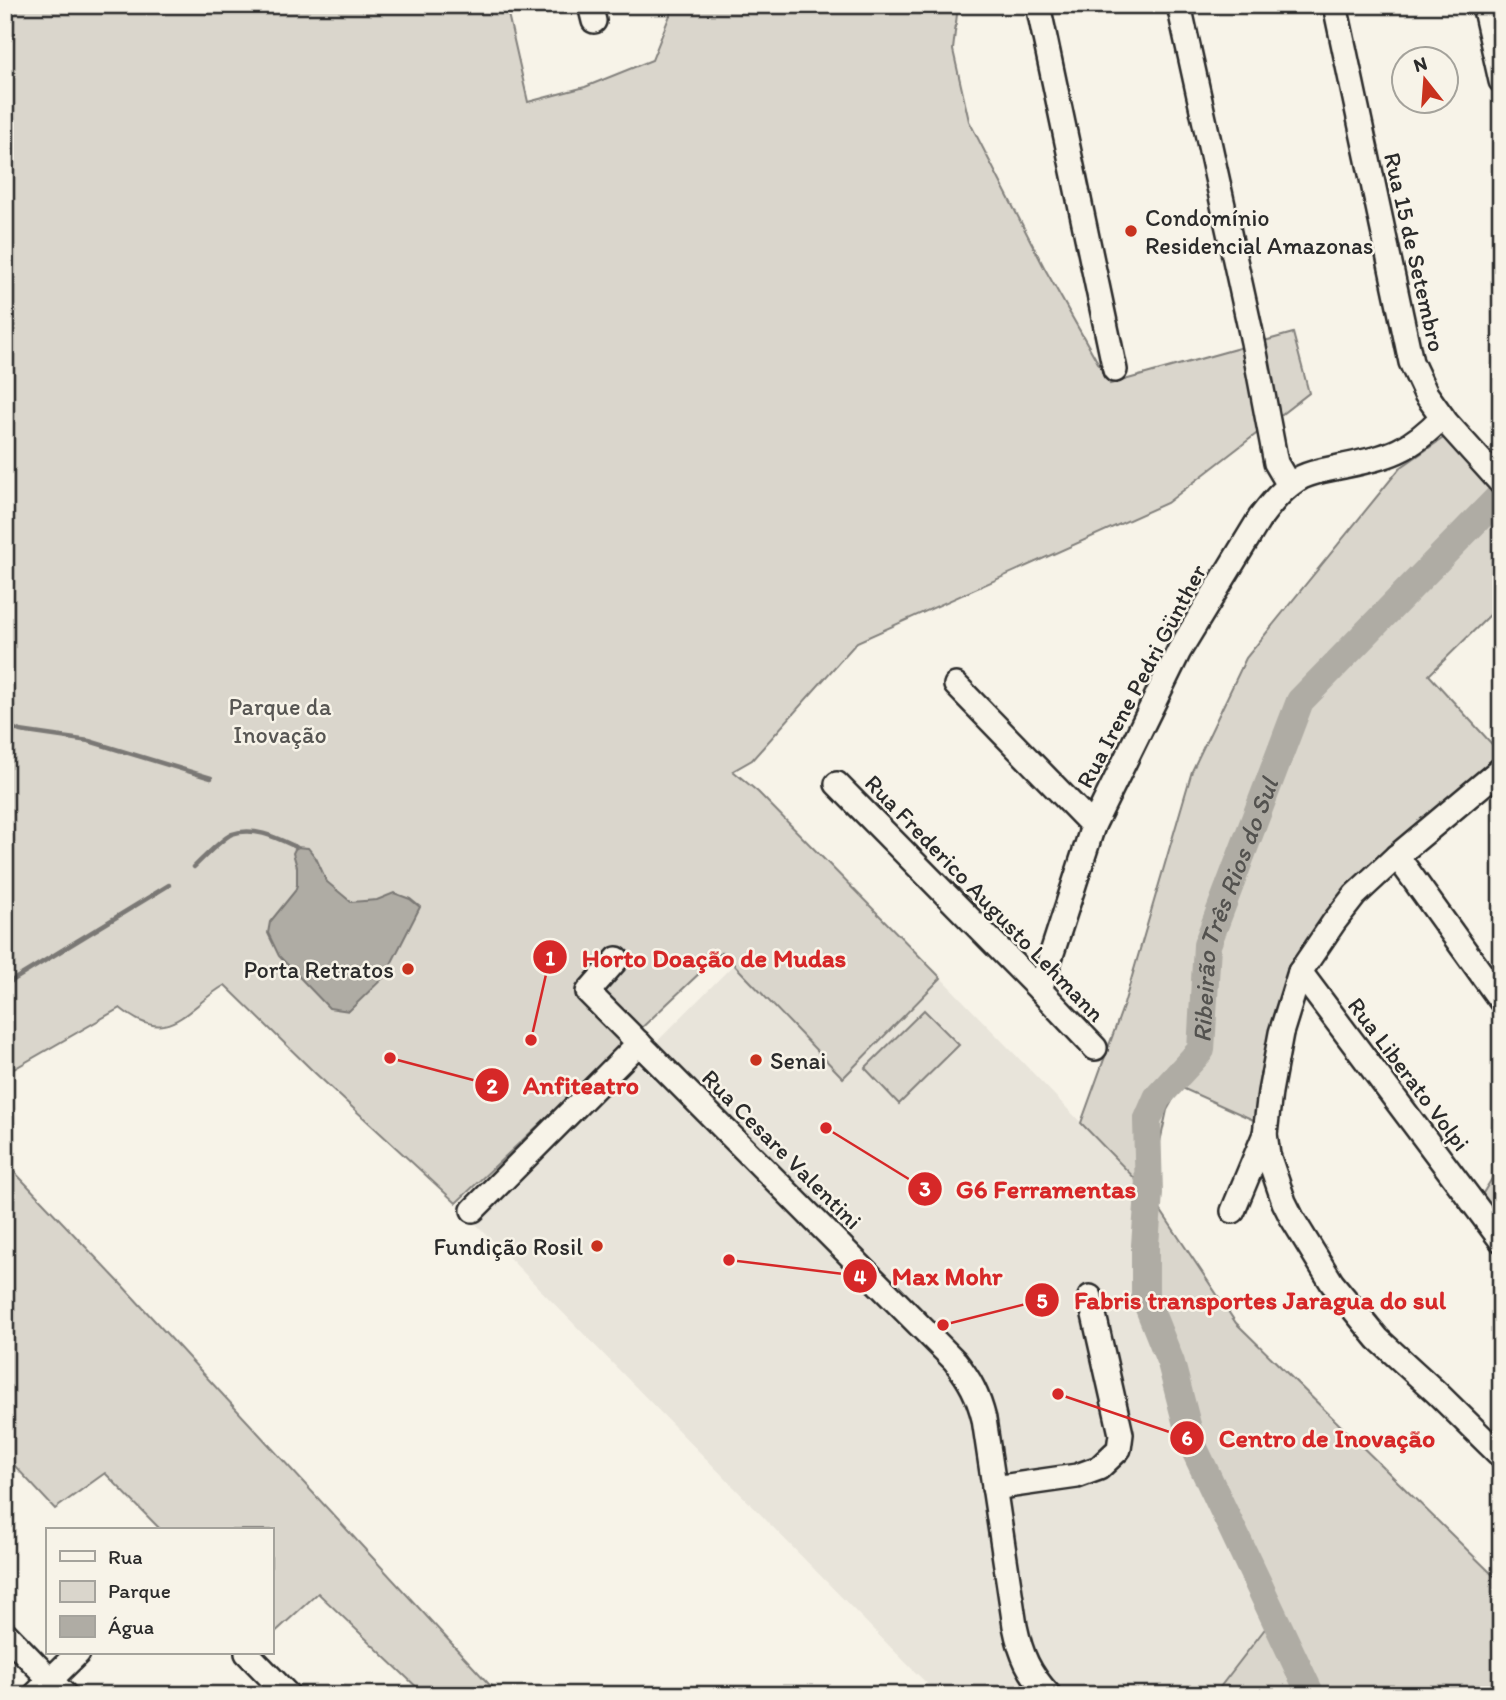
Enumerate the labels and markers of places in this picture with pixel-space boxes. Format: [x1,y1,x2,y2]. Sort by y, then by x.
place label: Condomínio Residencial Amazonas [1145,203,1374,260]
marker: Condomínio Residencial Amazonas [1123,223,1139,239]
callout: Horto Doação de Mudas [532,934,860,981]
place label: Porta Retratos [244,955,394,984]
marker: Porta Retratos [400,961,416,977]
place label: Senai [770,1046,826,1075]
marker: Senai [748,1052,764,1068]
callout: Anfiteatro [474,1062,654,1109]
callout: G6 Ferramentas [907,1165,1150,1212]
place label: Fundição Rosil [433,1232,583,1261]
marker: Fundição Rosil [589,1238,605,1254]
callout: Max Mohr [843,1253,1016,1300]
callout: Fabris transportes Jaragua do sul [1025,1277,1459,1324]
callout: Centro de Inovação [1169,1414,1449,1461]

